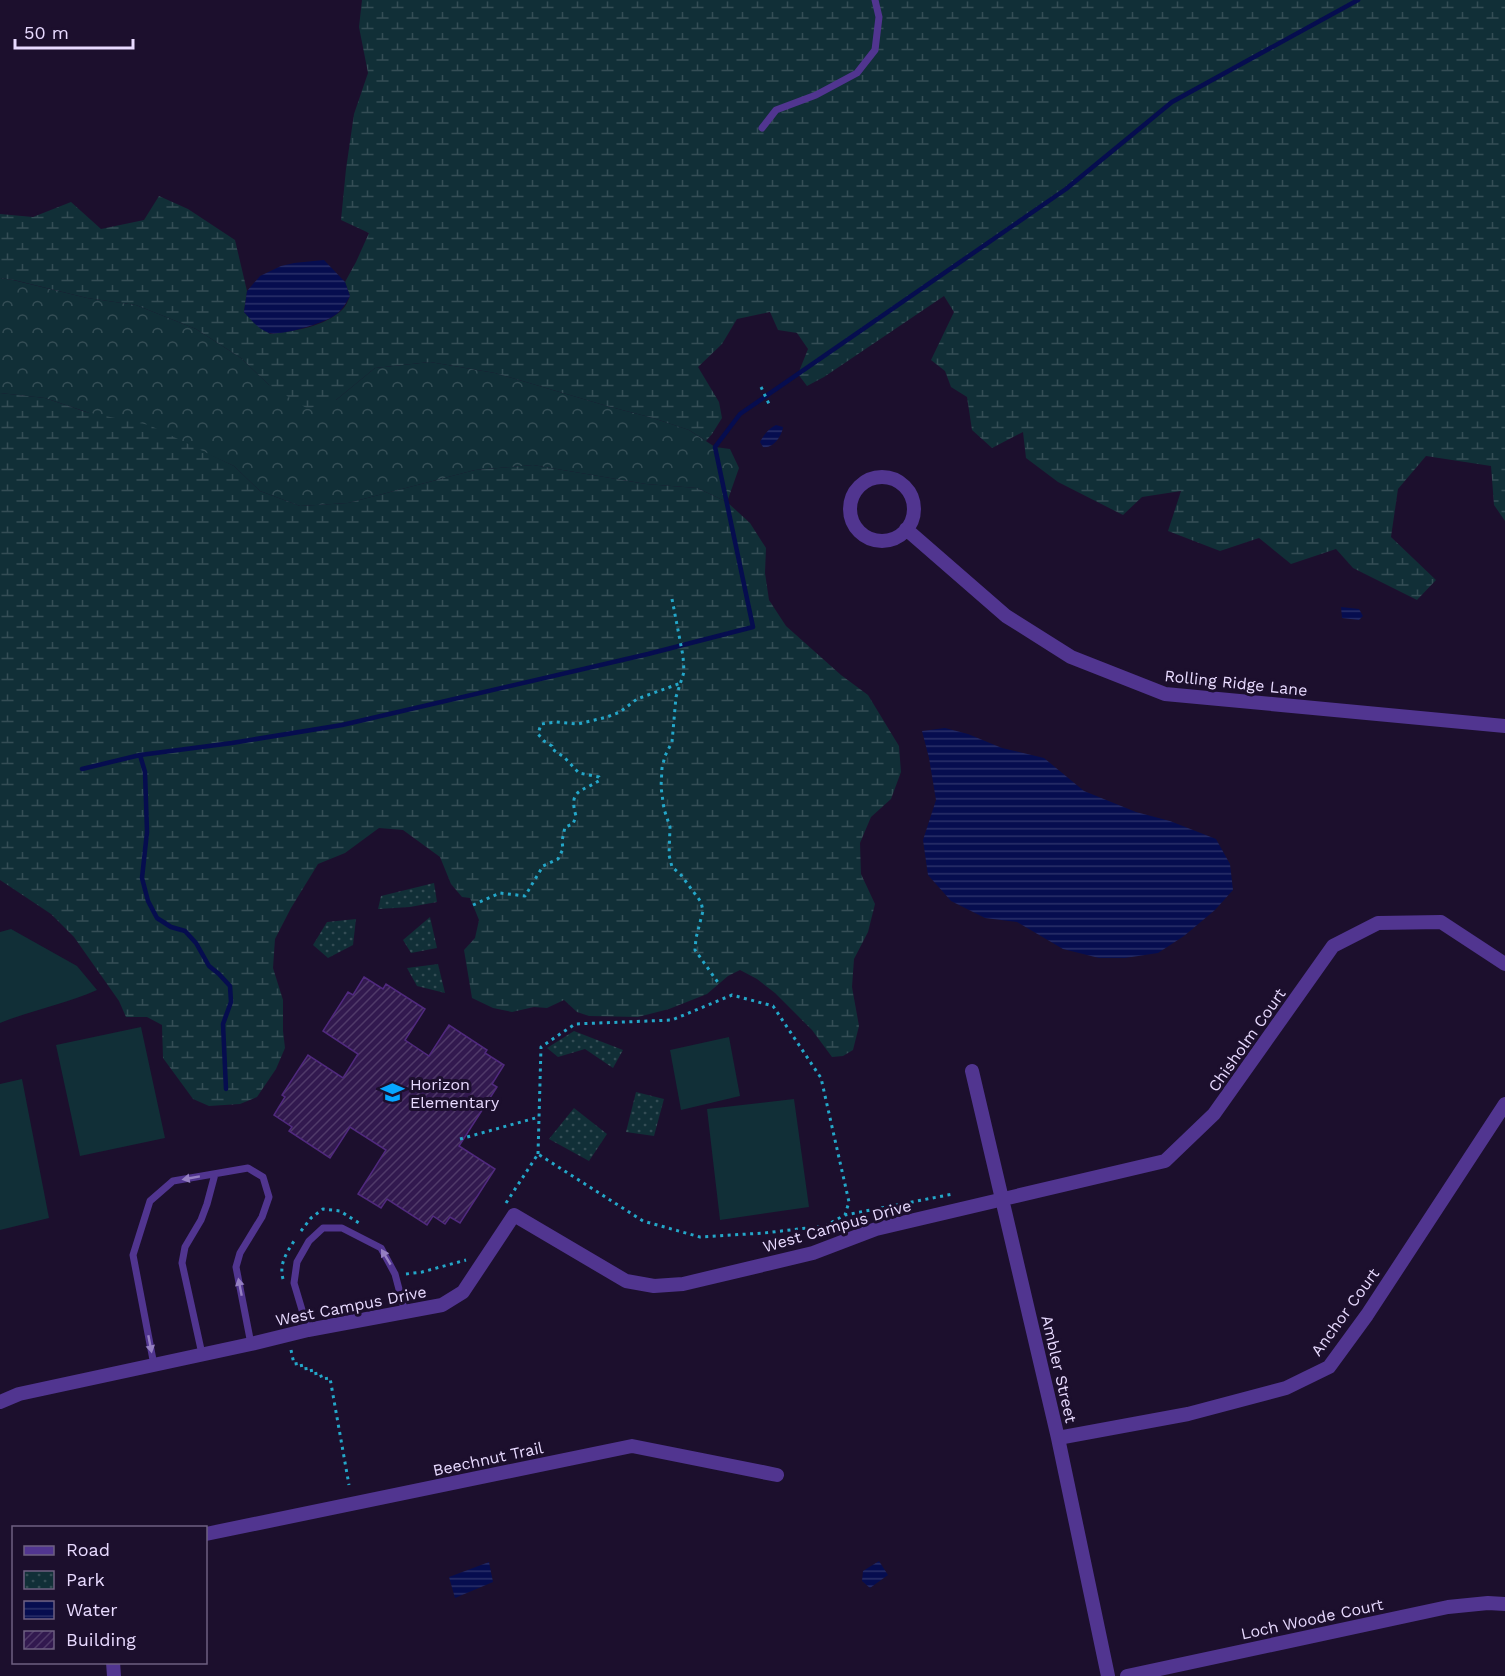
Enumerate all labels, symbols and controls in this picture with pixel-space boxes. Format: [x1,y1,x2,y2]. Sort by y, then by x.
scale bar [15,12,134,50]
text: 50 m [24,22,69,43]
street label: Rolling Ridge Lane [1164,666,1308,700]
street label: Chisholm Court [1204,984,1290,1095]
place label: Horizon Elementary [410,1075,500,1112]
school or university icon: Horizon Elementary [379,1080,405,1106]
one-way arrow [181,1174,200,1183]
street label: West Campus Drive [761,1196,913,1256]
one-way arrow [380,1249,391,1265]
street label: Anchor Court [1307,1264,1383,1360]
one-way arrow [235,1277,244,1296]
street label: West Campus Drive [274,1282,428,1330]
street label: Ambler Street [1037,1313,1081,1425]
one-way arrow [145,1334,154,1353]
street label: Beechnut Trail [431,1438,545,1480]
legend [12,1526,207,1664]
text: Road [66,1539,110,1560]
text: Park [66,1569,105,1590]
street label: Loch Woode Court [1239,1595,1385,1643]
text: Water [66,1599,118,1620]
text: Building [66,1629,136,1650]

